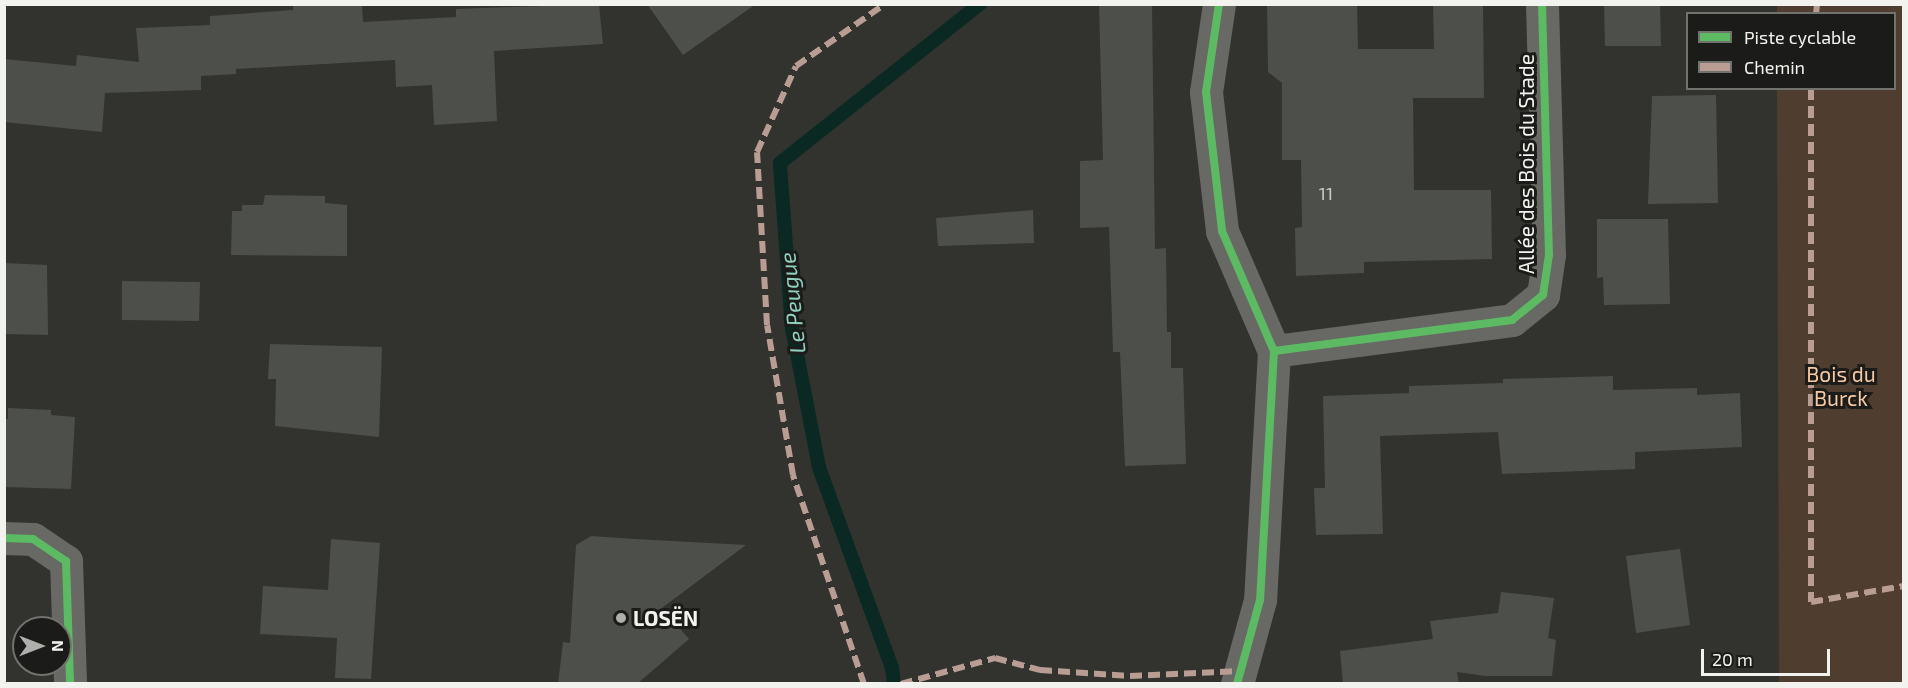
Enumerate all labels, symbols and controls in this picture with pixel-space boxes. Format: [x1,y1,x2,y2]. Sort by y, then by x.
legend [1686,12,1896,90]
text: Piste cyclable [1744,26,1856,48]
street label: Allée des Bois du Stade [1513,54,1539,274]
text: Chemin [1744,56,1805,78]
house number: 11 [1319,182,1333,204]
water label: Le Peugue [774,251,810,355]
park label: Bois du Burck [1806,361,1876,411]
place label: LOSËN [633,605,698,631]
marker: LOSËN [614,611,628,625]
north arrow [12,616,72,676]
scale bar [1704,637,1833,675]
text: N [49,640,68,652]
text: 20 m [1712,648,1753,670]

